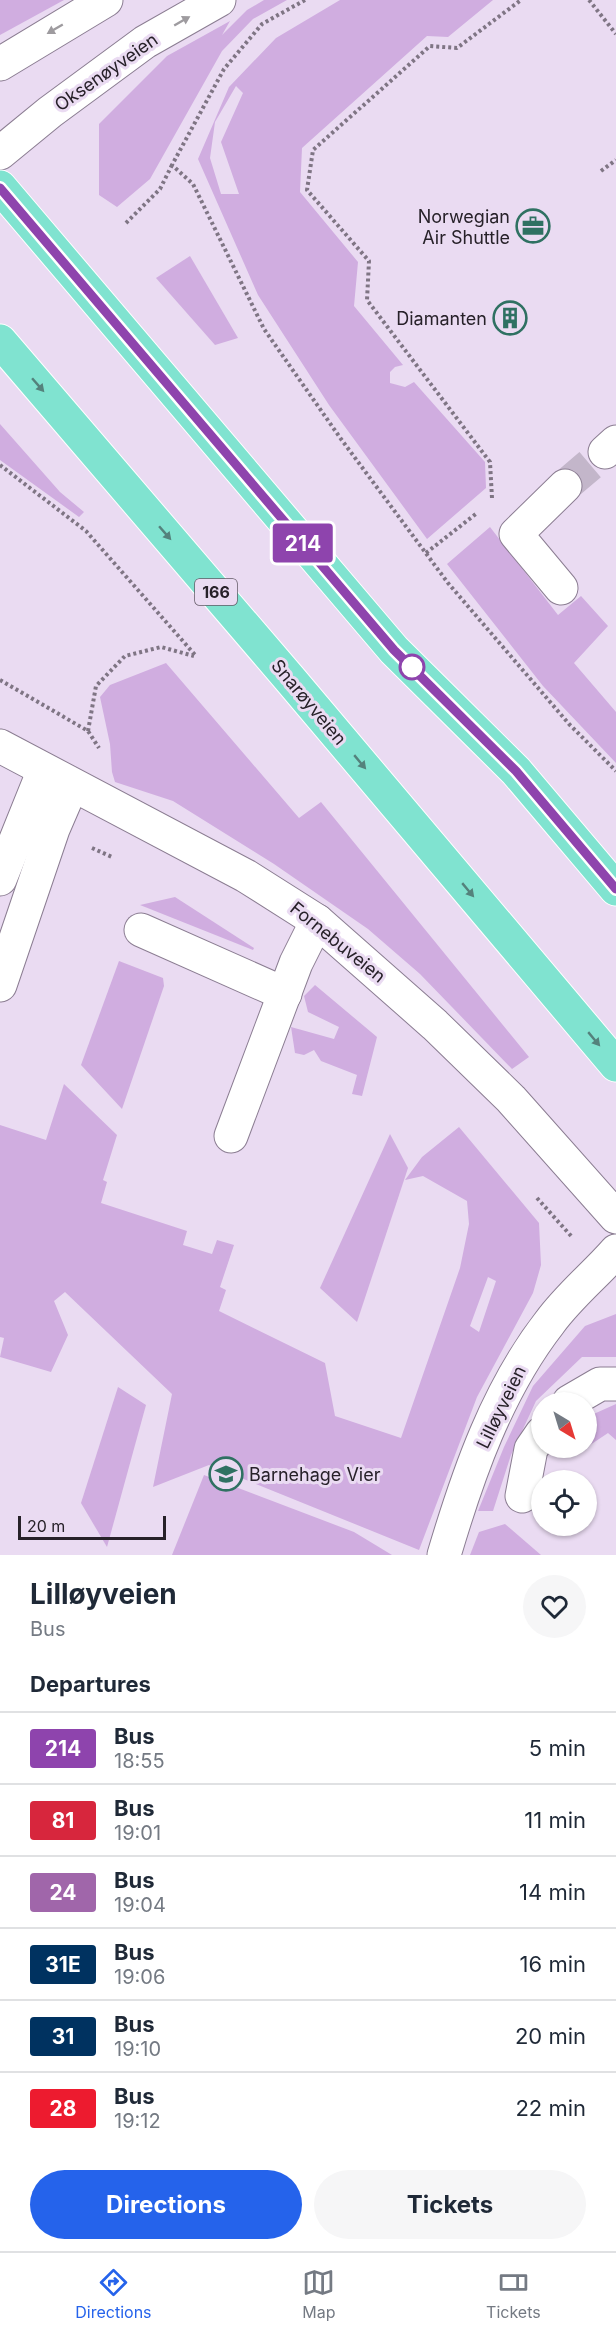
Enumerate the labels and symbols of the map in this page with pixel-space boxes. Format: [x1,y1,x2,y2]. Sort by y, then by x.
one-way arrow [174,16,191,26]
one-way arrow [47,24,63,35]
street label: Oksenøyveien [51,29,161,115]
place label: Norwegian Air Shuttle [418,206,510,248]
office icon: Norwegian Air Shuttle [515,208,551,244]
building icon: Diamanten [492,300,528,336]
place label: Diamanten [396,308,487,329]
one-way arrow [31,377,44,392]
line badge: 214 [268,524,338,562]
one-way arrow [158,525,171,540]
road number: 166 [195,579,237,605]
unlabelled marker [399,654,425,680]
street label: Snarøyveien [267,655,351,749]
one-way arrow [353,754,366,769]
one-way arrow [461,882,474,898]
street label: Fornebuveien [286,897,390,987]
one-way arrow [587,1031,600,1046]
street label: Lilløyveien [472,1362,530,1452]
north arrow [531,1392,597,1458]
school or university icon: Barnehage Vier [208,1456,244,1492]
place label: Barnehage Vier [249,1464,381,1485]
scale bar [18,1513,166,1540]

